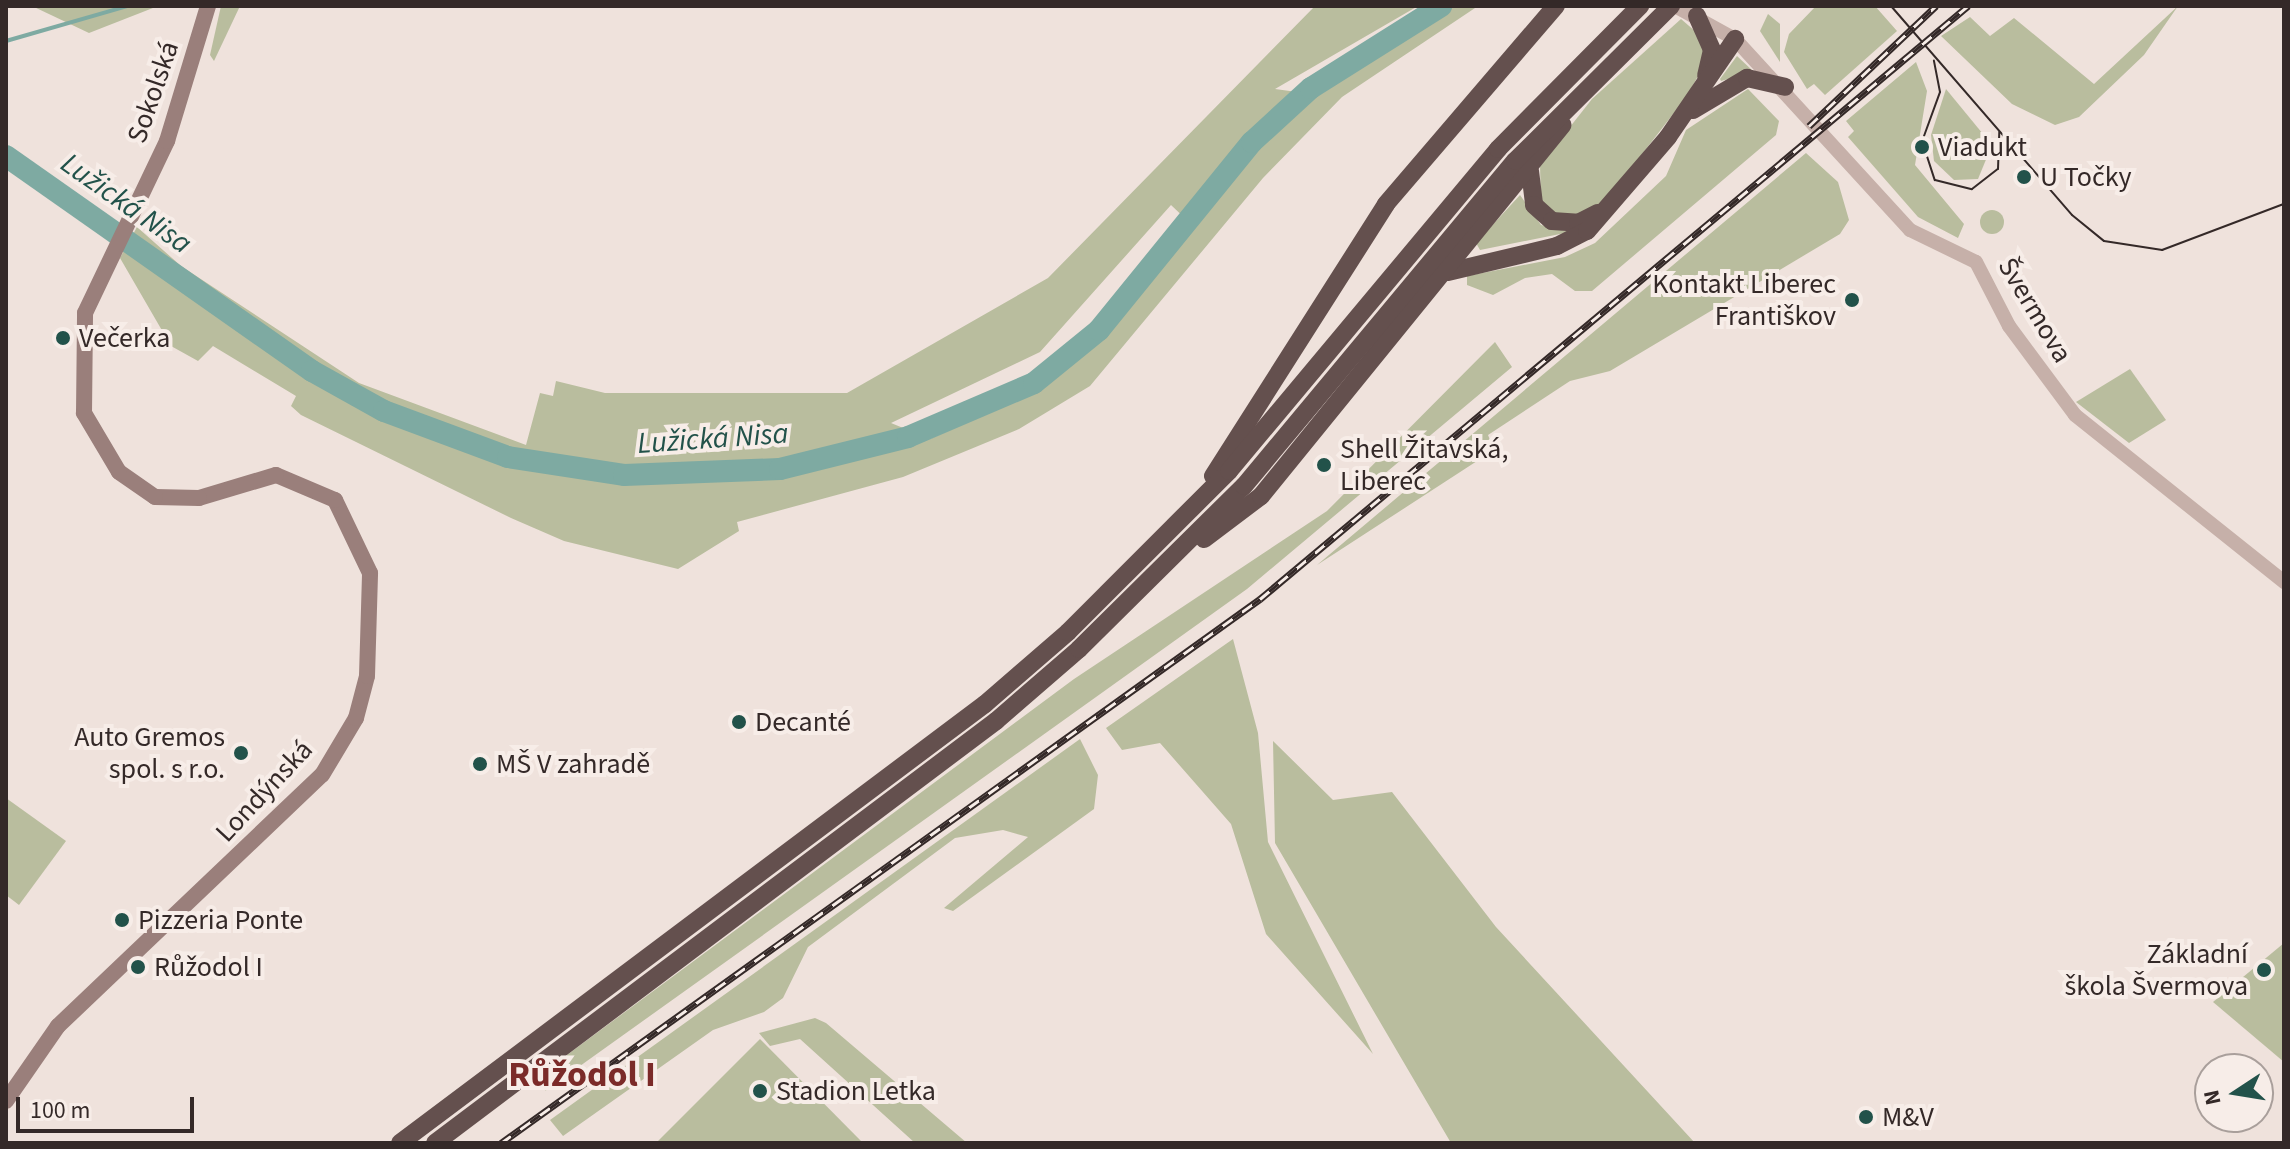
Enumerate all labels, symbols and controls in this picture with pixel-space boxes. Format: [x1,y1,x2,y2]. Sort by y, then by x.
street label: Sokolská [120,37,186,147]
place label: Viadukt [1938,130,2027,164]
marker: Viadukt [1913,138,1931,156]
water label: Lužická Nisa [54,146,198,262]
place label: U Točky [2040,160,2132,194]
marker: U Točky [2015,168,2033,186]
street label: Švermova [1991,251,2079,369]
place label: Kontakt Liberec Františkov [1652,267,1836,333]
marker: Kontakt Liberec Františkov [1843,291,1861,309]
place label: Večerka [79,321,170,355]
marker: Večerka [54,329,72,347]
water label: Lužická Nisa [636,416,790,462]
place label: Shell Žitavská, Liberec [1340,432,1508,498]
marker: Shell Žitavská, Liberec [1315,456,1333,474]
place label: Decanté [755,705,851,739]
marker: Decanté [730,713,748,731]
place label: Auto Gremos spol. s r.o. [74,720,225,786]
street label: Londýnská [208,733,320,849]
marker: Auto Gremos spol. s r.o. [232,744,250,762]
place label: MŠ V zahradě [496,747,650,781]
marker: MŠ V zahradě [471,755,489,773]
place label: Pizzeria Ponte [138,903,303,937]
marker: Pizzeria Ponte [113,911,131,929]
place label: Základní škola Švermova [2064,937,2248,1003]
place label: Růžodol I [154,950,263,984]
marker: Růžodol I [129,958,147,976]
marker: Základní škola Švermova [2255,961,2273,979]
district label: Růžodol I [508,1053,656,1097]
north arrow [2194,1053,2274,1133]
place label: Stadion Letka [776,1074,936,1108]
scale bar [20,1081,198,1131]
marker: Stadion Letka [751,1082,769,1100]
text: N [2195,1087,2230,1108]
text: 100 m [30,1093,90,1128]
place label: M&V [1882,1100,1934,1134]
marker: M&V [1857,1108,1875,1126]

